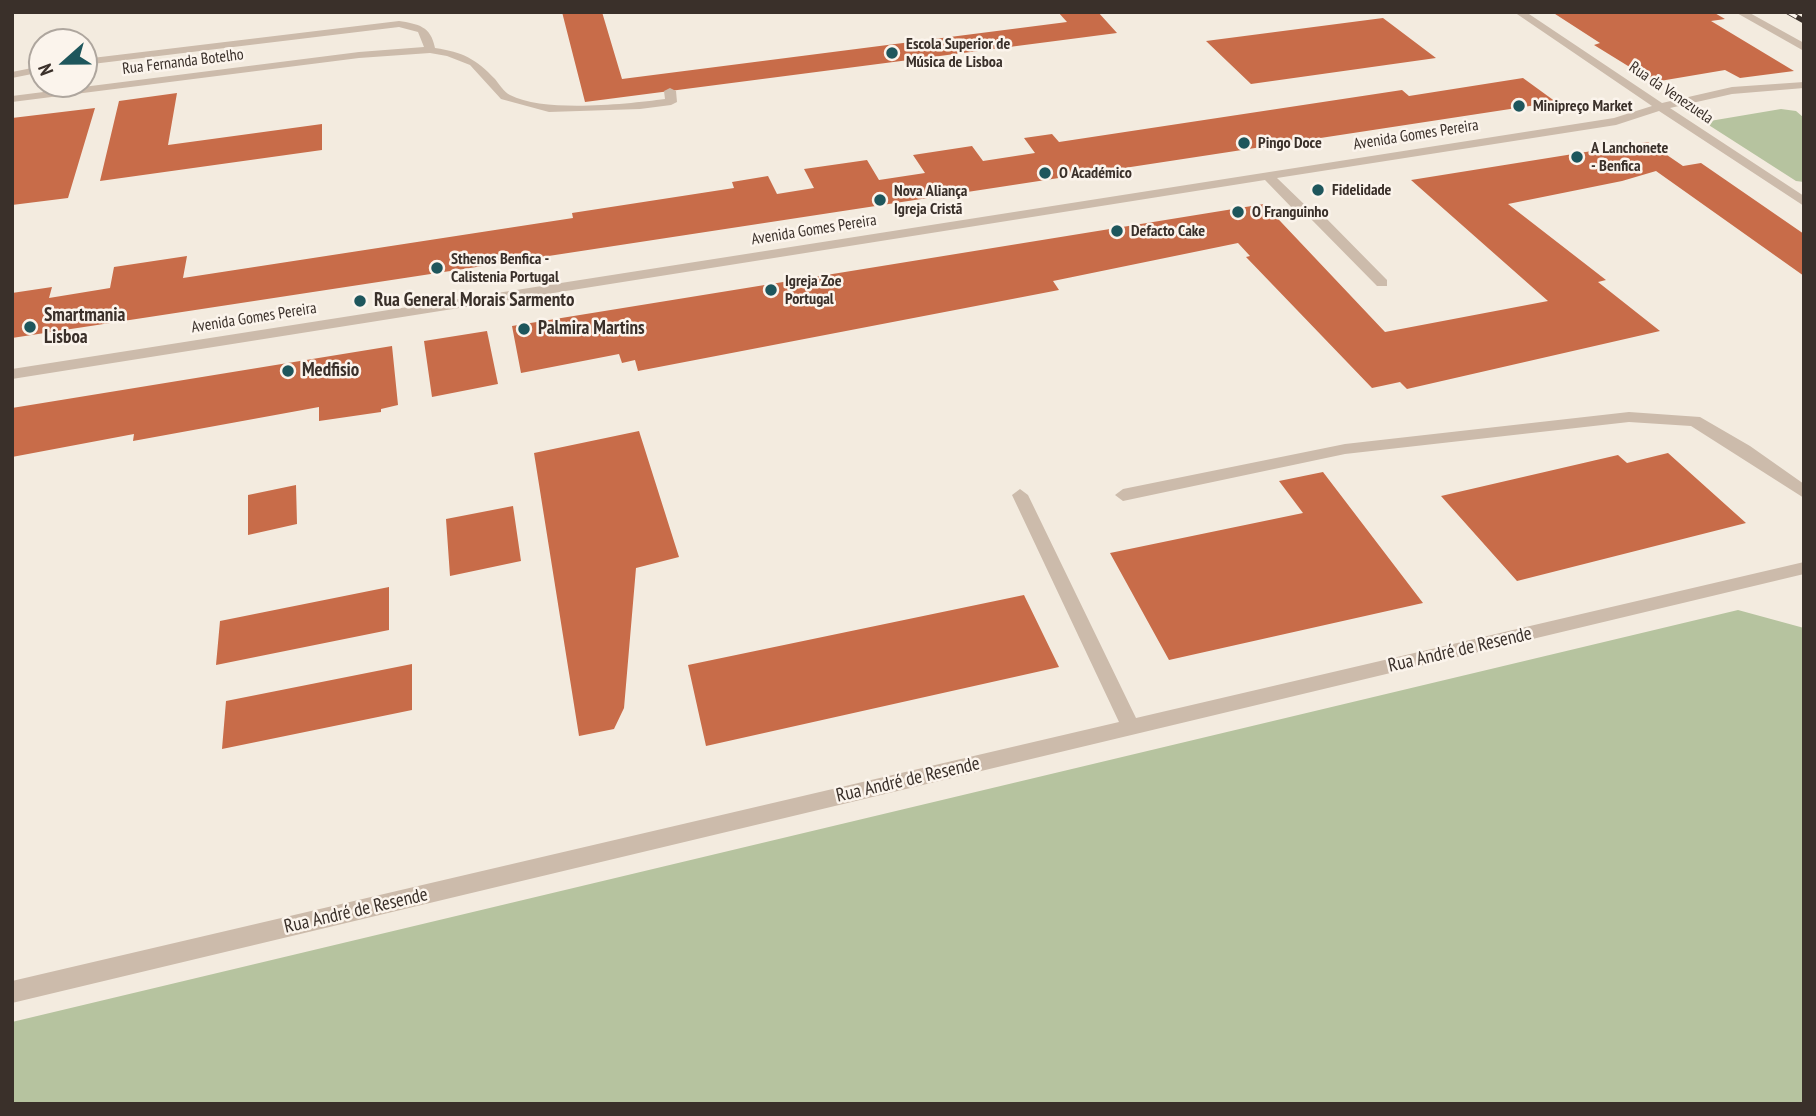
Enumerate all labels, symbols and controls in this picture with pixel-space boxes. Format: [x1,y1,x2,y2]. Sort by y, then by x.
north arrow [28,28,98,98]
place label: Escola Superior de Música de Lisboa [906,34,1010,72]
street label: Rua Fernanda Botelho [121,45,245,79]
marker: Escola Superior de Música de Lisboa [884,45,900,61]
street label: Rua da Venezuela [1625,58,1717,128]
text: N [32,61,58,79]
place label: Minipreço Market [1533,96,1632,116]
marker: Minipreço Market [1511,98,1527,114]
street label: Avenida Gomes Pereira [1352,116,1480,154]
place label: Pingo Doce [1258,133,1322,153]
marker: Pingo Doce [1236,135,1252,151]
place label: A Lanchonete - Benfica [1591,138,1668,176]
marker: A Lanchonete - Benfica [1569,149,1585,165]
place label: O Académico [1059,163,1132,183]
marker: O Académico [1037,165,1053,181]
place label: Fidelidade [1332,180,1391,200]
place label: Nova Aliança Igreja Cristã [894,181,967,219]
marker: Fidelidade [1310,182,1326,198]
marker: Nova Aliança Igreja Cristã [872,192,888,208]
place label: O Franguinho [1252,202,1329,222]
marker: O Franguinho [1230,204,1246,220]
street label: Avenida Gomes Pereira [750,211,878,249]
place label: Defacto Cake [1131,221,1205,241]
marker: Defacto Cake [1109,223,1125,239]
place label: Sthenos Benfica - Calistenia Portugal [451,249,559,287]
marker: Sthenos Benfica - Calistenia Portugal [429,260,445,276]
place label: Igreja Zoe Portugal [785,271,842,309]
marker: Igreja Zoe Portugal [763,282,779,298]
place label: Rua General Morais Sarmento [374,290,574,312]
marker: Rua General Morais Sarmento [352,293,368,309]
street label: Avenida Gomes Pereira [190,299,318,337]
place label: Smartmania Lisboa [44,305,125,349]
place label: Palmira Martins [538,318,645,340]
marker: Smartmania Lisboa [22,319,38,335]
marker: Palmira Martins [516,321,532,337]
place label: Medfisio [302,360,359,382]
marker: Medfisio [280,363,296,379]
street label: Rua André de Resende [1386,622,1534,678]
street label: Rua André de Resende [834,752,982,808]
street label: Rua André de Resende [282,883,430,939]

